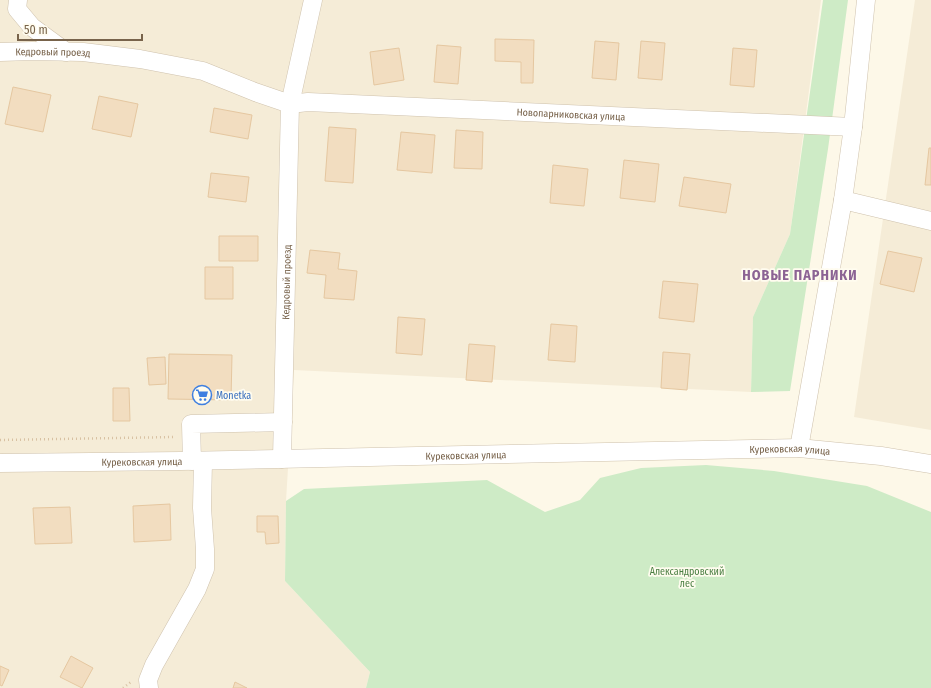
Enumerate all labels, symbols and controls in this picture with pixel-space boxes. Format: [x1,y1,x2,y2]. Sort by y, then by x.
scale bar [18,16,142,42]
text: 50 m [24,23,48,37]
street label: Кедровый проезд [15,46,91,60]
street label: Новопарниковская улица [516,107,626,124]
street label: Кедровый проезд [280,244,294,320]
district label: НОВЫЕ ПАРНИКИ [742,267,858,284]
supermarket icon: Monetka [191,384,213,406]
place label: Monetka [216,390,251,402]
street label: Курековская улица [749,443,831,458]
street label: Курековская улица [425,449,507,463]
street label: Курековская улица [101,456,183,469]
park label: Александровский лес [650,566,724,590]

